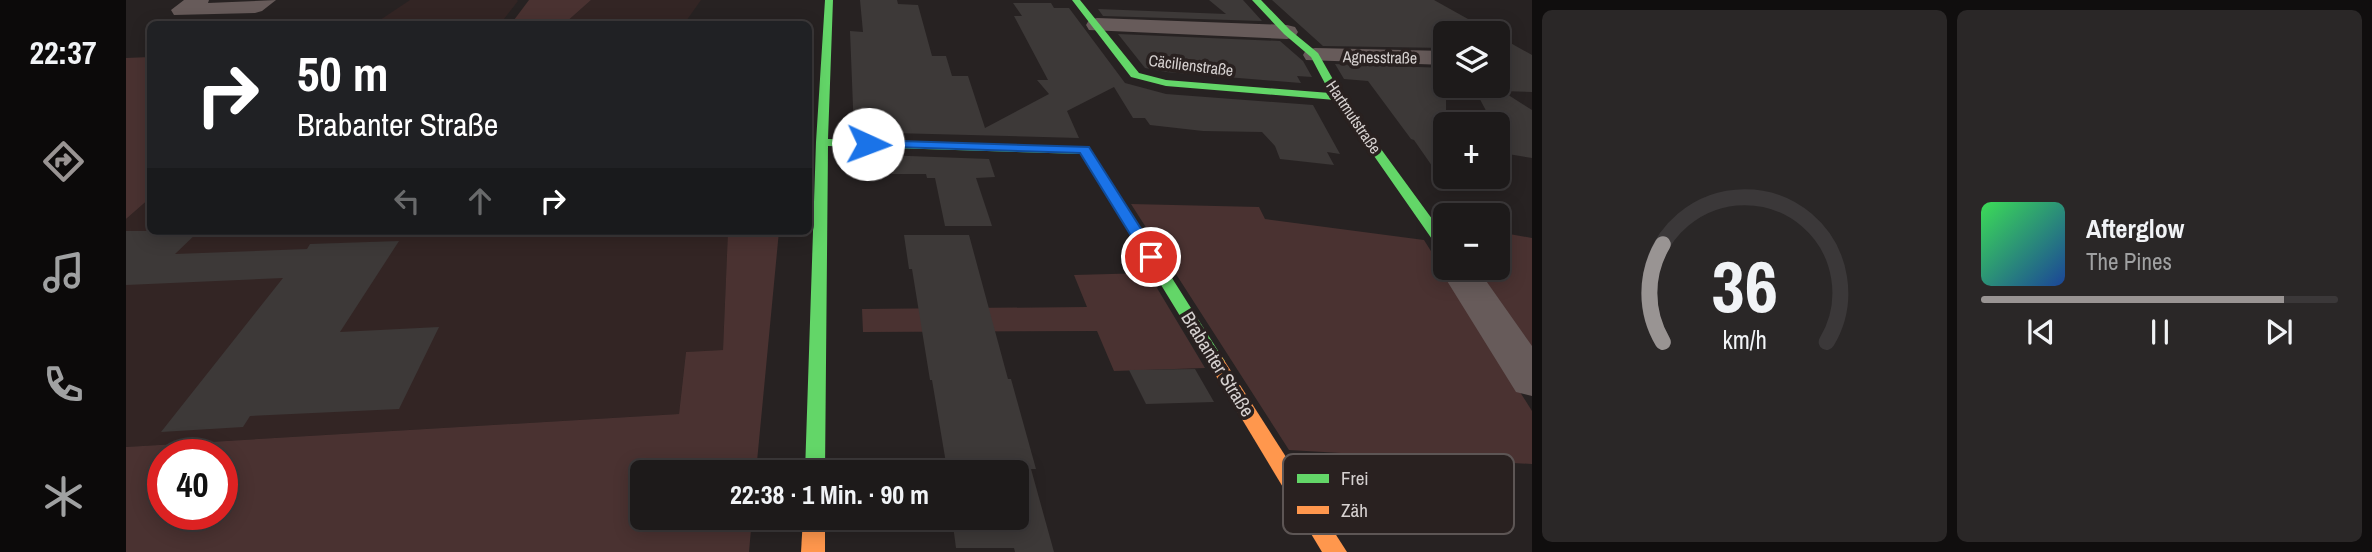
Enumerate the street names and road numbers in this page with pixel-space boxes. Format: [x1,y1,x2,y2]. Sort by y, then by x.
street label: Agnesstraße [1342,45,1417,69]
street label: Cäcilienstraße [1147,49,1235,81]
street label: Hartmutstraße [1321,76,1387,158]
street label: Brabanter Straße [1175,306,1261,422]

